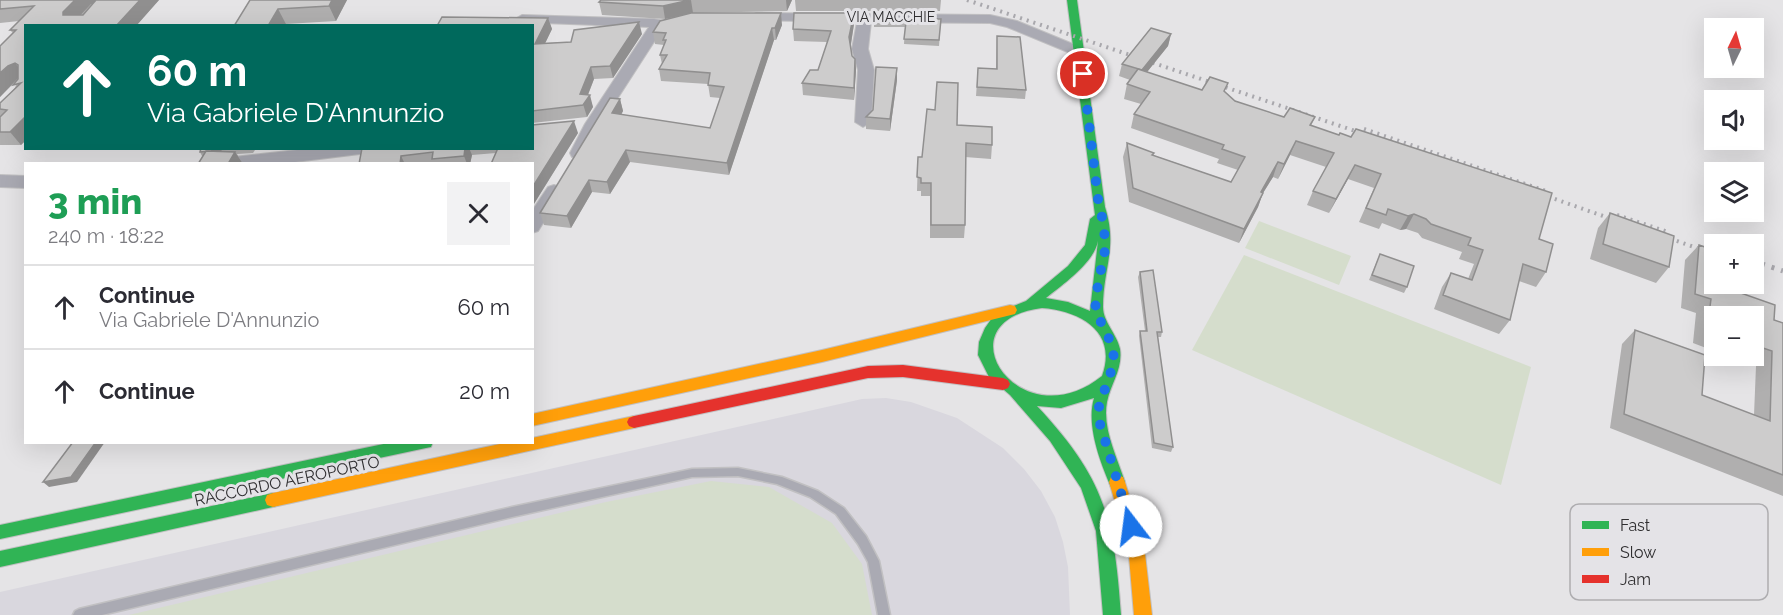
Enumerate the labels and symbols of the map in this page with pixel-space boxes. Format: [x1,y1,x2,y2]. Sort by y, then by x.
street label: VIA MACCHIE [847,9,935,25]
north arrow [1704,18,1764,78]
pin [1057,48,1108,99]
street label: RACCORDO AEROPORTO [193,452,381,510]
position arrow [1099,494,1163,558]
legend [1570,504,1768,600]
text: Fast [1620,516,1651,535]
text: Slow [1620,543,1656,562]
text: Jam [1620,570,1651,589]

